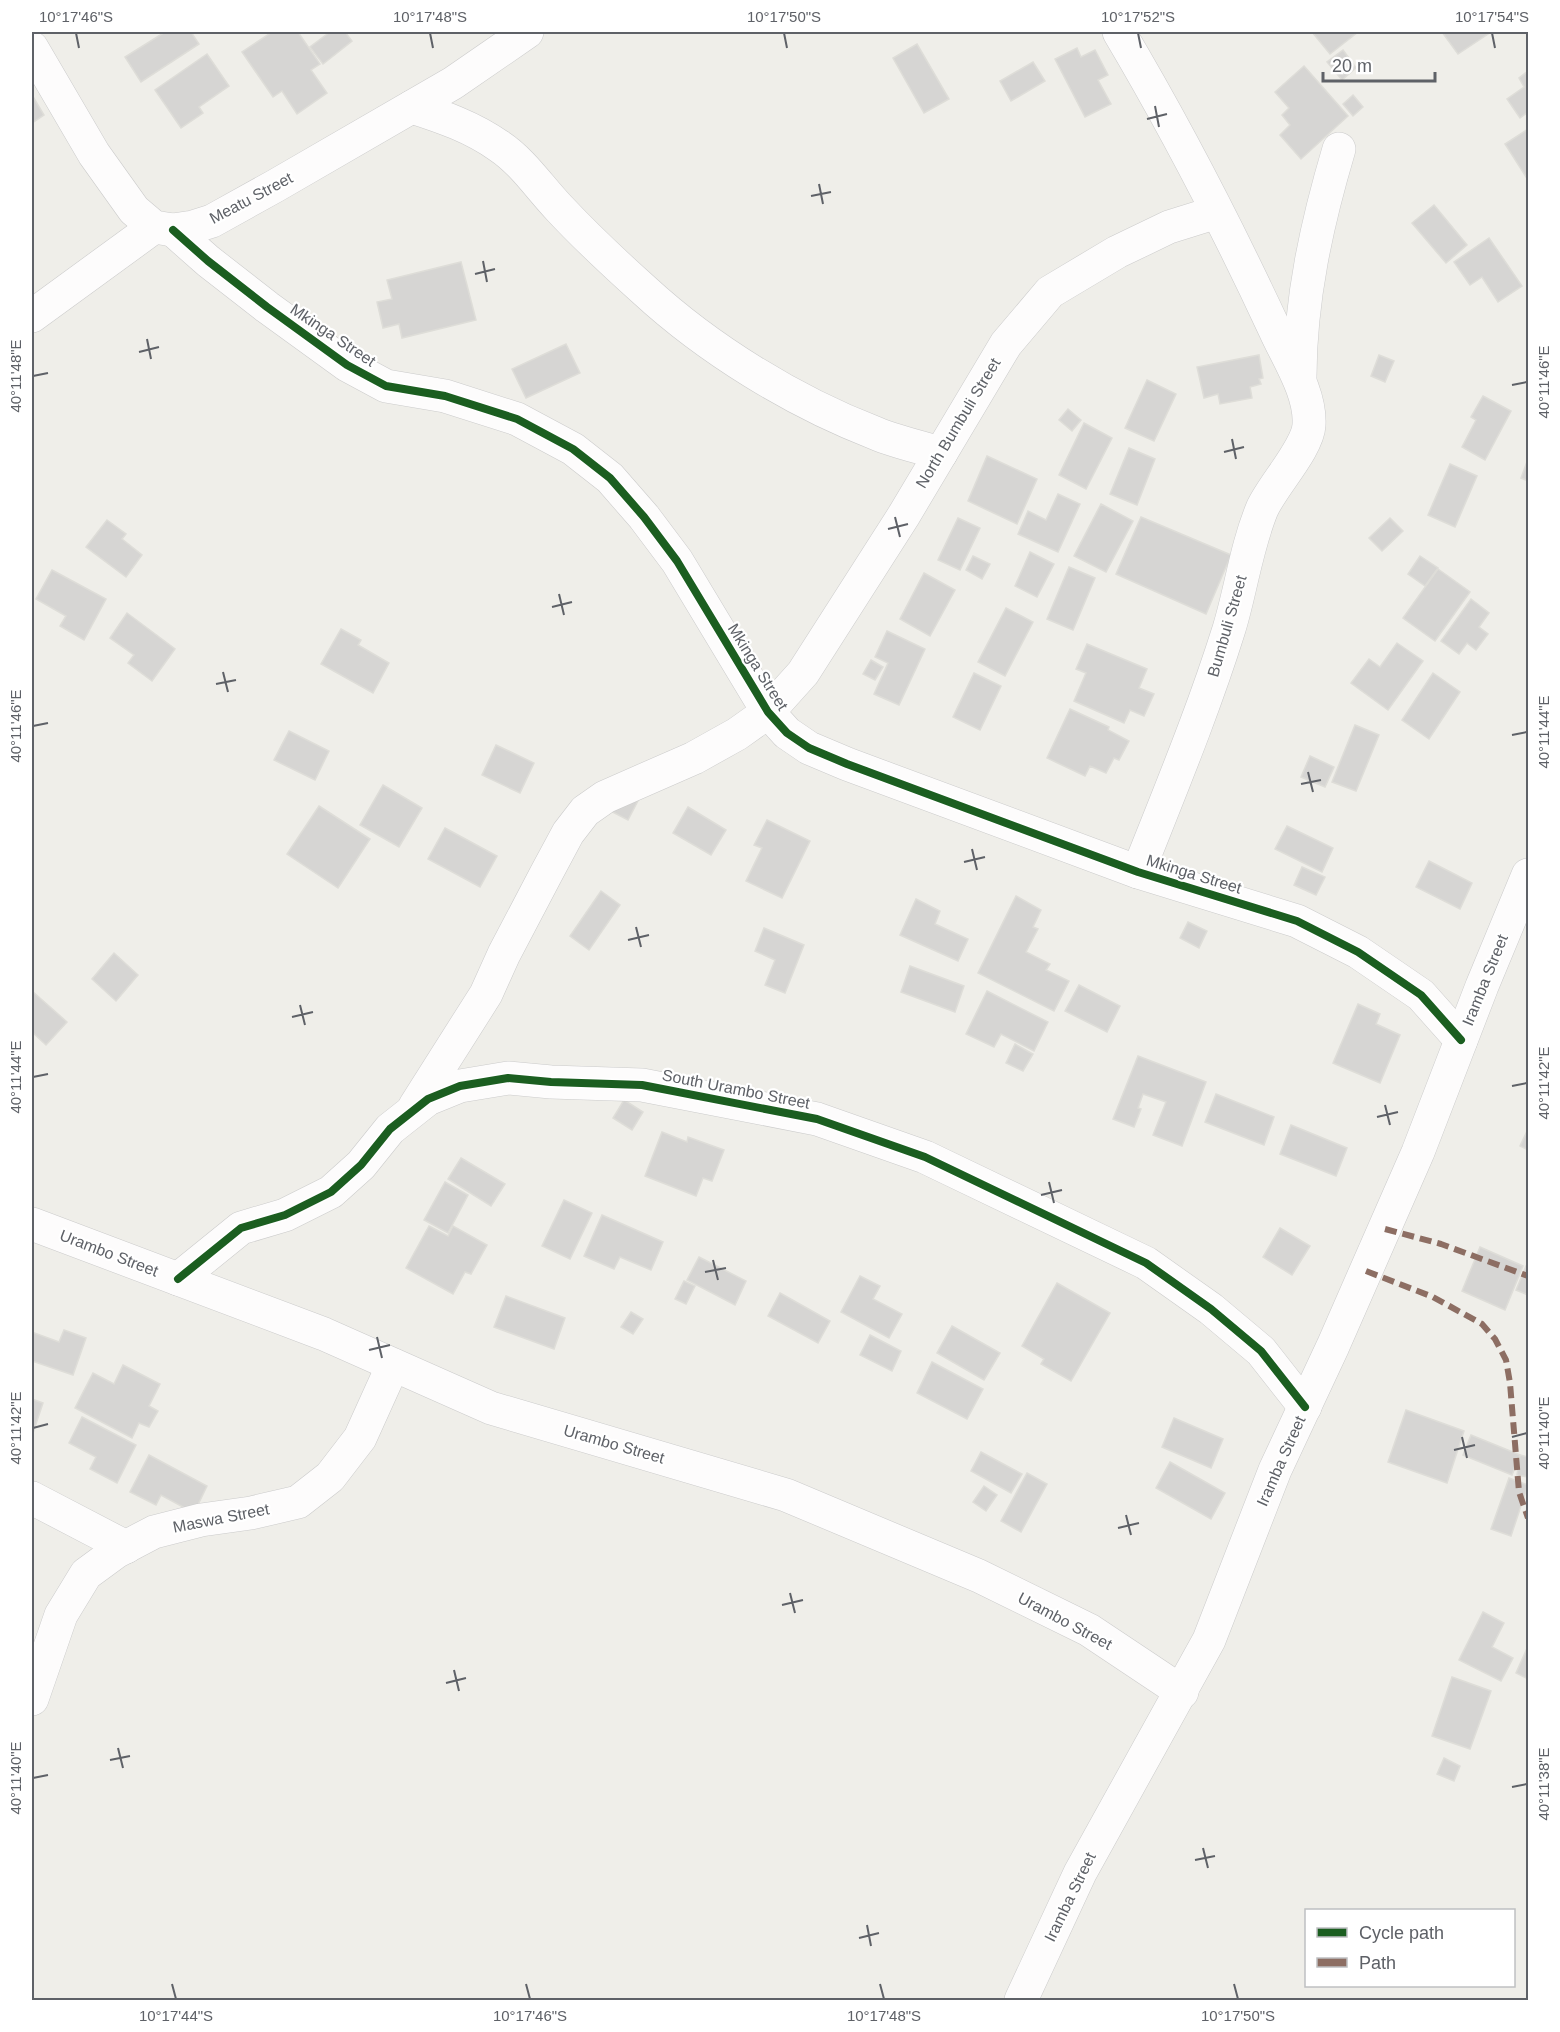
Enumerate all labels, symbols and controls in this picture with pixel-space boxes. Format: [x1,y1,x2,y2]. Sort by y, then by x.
text: 10°17'46"S [39,8,113,25]
text: 10°17'48"S [393,8,467,25]
text: 10°17'50"S [747,8,821,25]
text: 10°17'52"S [1101,8,1175,25]
text: 10°17'54"S [1455,8,1529,25]
scale bar [1323,45,1436,83]
text: 20 m [1332,56,1372,76]
street label: Meatu Street [207,169,296,227]
street label: Mkinga Street [287,300,379,370]
text: 40°11'48"E [7,339,24,413]
text: 40°11'46"E [1535,345,1552,419]
street label: North Bumbuli Street [912,355,1004,491]
street label: Bumbuli Street [1204,573,1250,679]
street label: Mkinga Street [725,621,792,714]
text: 40°11'46"E [7,689,24,763]
text: 40°11'44"E [1535,695,1552,769]
street label: Mkinga Street [1144,851,1244,897]
street label: Iramba Street [1459,931,1511,1028]
text: 40°11'44"E [7,1040,24,1114]
text: 40°11'42"E [1535,1046,1552,1120]
street label: South Urambo Street [661,1066,812,1112]
street label: Urambo Street [57,1226,161,1280]
text: 40°11'42"E [7,1391,24,1465]
text: 40°11'40"E [1535,1396,1552,1470]
street label: Iramba Street [1254,1413,1309,1509]
street label: Urambo Street [562,1421,667,1467]
street label: Maswa Street [171,1500,271,1536]
street label: Urambo Street [1015,1589,1115,1653]
text: 40°11'40"E [7,1741,24,1815]
text: 40°11'38"E [1535,1747,1552,1821]
street label: Iramba Street [1041,1849,1099,1944]
legend [1305,1909,1515,1987]
text: Cycle path [1359,1923,1444,1943]
text: Path [1359,1953,1396,1973]
text: 10°17'44"S [139,2007,213,2024]
text: 10°17'46"S [493,2007,567,2024]
text: 10°17'48"S [847,2007,921,2024]
text: 10°17'50"S [1201,2007,1275,2024]

